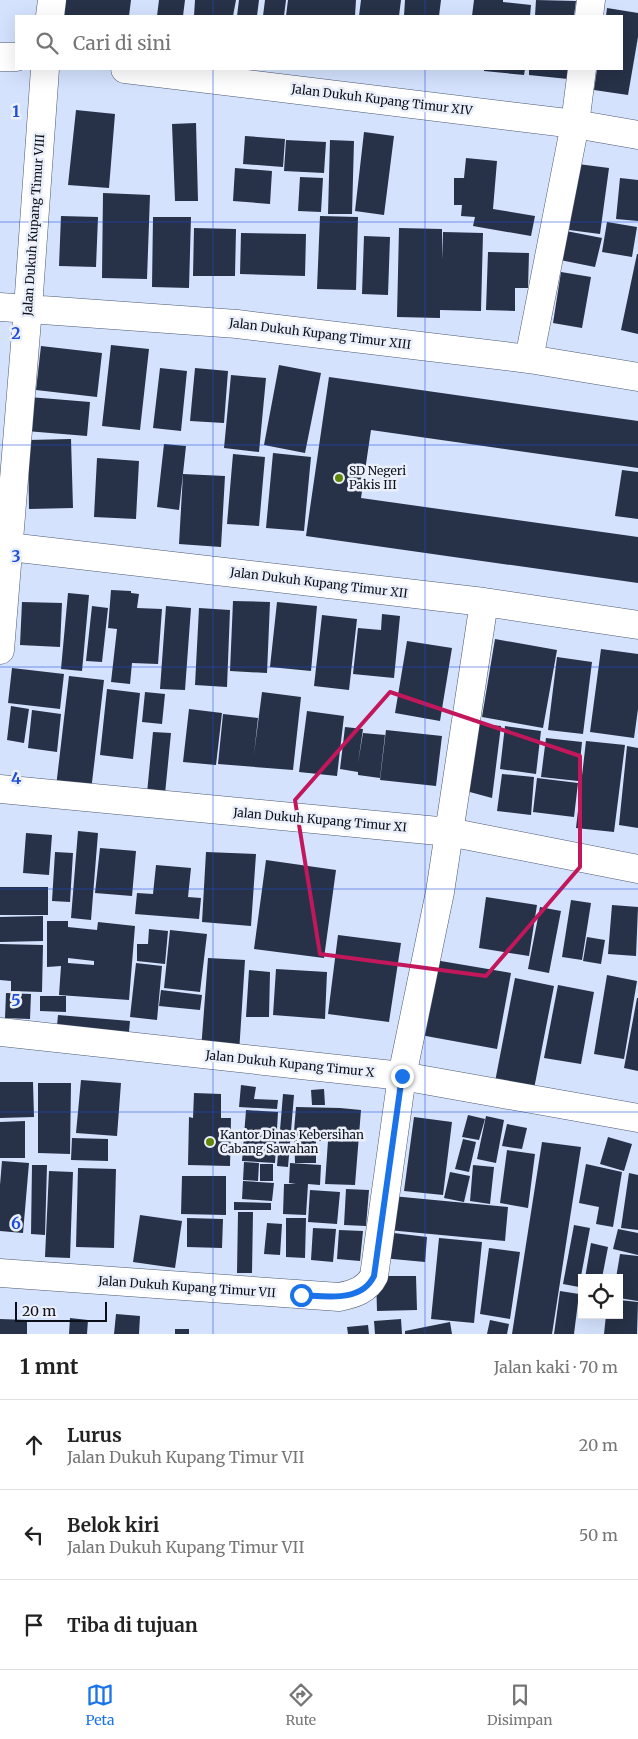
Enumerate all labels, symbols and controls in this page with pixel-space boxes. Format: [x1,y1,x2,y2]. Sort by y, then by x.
search box [15,15,623,70]
icon: search [33,29,61,57]
text: Cari di sini [73,31,171,55]
street label: Jalan Dukuh Kupang Timur XIV [290,81,474,118]
text: 1 [12,101,20,121]
street label: Jalan Dukuh Kupang Timur VIII [20,133,47,318]
street label: Jalan Dukuh Kupang Timur XIII [227,315,412,352]
text: 2 [11,323,21,343]
place label: SD Negeri Pakis III [349,463,406,492]
marker: SD Negeri Pakis III [333,472,345,484]
text: 3 [11,546,21,566]
street label: Jalan Dukuh Kupang Timur XII [228,564,409,601]
text: 4 [11,768,21,788]
street label: Jalan Dukuh Kupang Timur XI [232,804,407,835]
text: 5 [11,990,21,1010]
street label: Jalan Dukuh Kupang Timur X [204,1047,376,1080]
route end [391,1065,414,1088]
place label: Kantor Dinas Kebersihan Cabang Sawahan [220,1127,364,1156]
marker: Kantor Dinas Kebersihan Cabang Sawahan [204,1136,216,1148]
text: 6 [11,1213,21,1233]
street label: Jalan Dukuh Kupang Timur VII [97,1273,276,1300]
map controls [578,1274,623,1319]
button: locate [578,1274,623,1319]
route start [290,1284,313,1307]
scale bar [15,1299,108,1322]
text: 20 m [22,1302,56,1320]
text: 1 mnt [20,1353,78,1380]
text: Jalan kaki · 70 m [494,1357,618,1377]
text: Lurus [67,1423,122,1447]
icon: ahead [20,1431,48,1459]
text: 20 m [579,1435,618,1455]
text: Jalan Dukuh Kupang Timur VII [67,1447,304,1467]
text: Belok kiri [67,1513,159,1537]
icon: left [20,1521,48,1549]
text: 50 m [579,1525,618,1545]
text: Jalan Dukuh Kupang Timur VII [67,1537,304,1557]
icon: arrive [20,1611,48,1639]
text: Tiba di tujuan [67,1613,198,1637]
tab: Peta [85,1681,115,1729]
tab: Rute [285,1681,316,1729]
tab: Disimpan [487,1681,553,1729]

